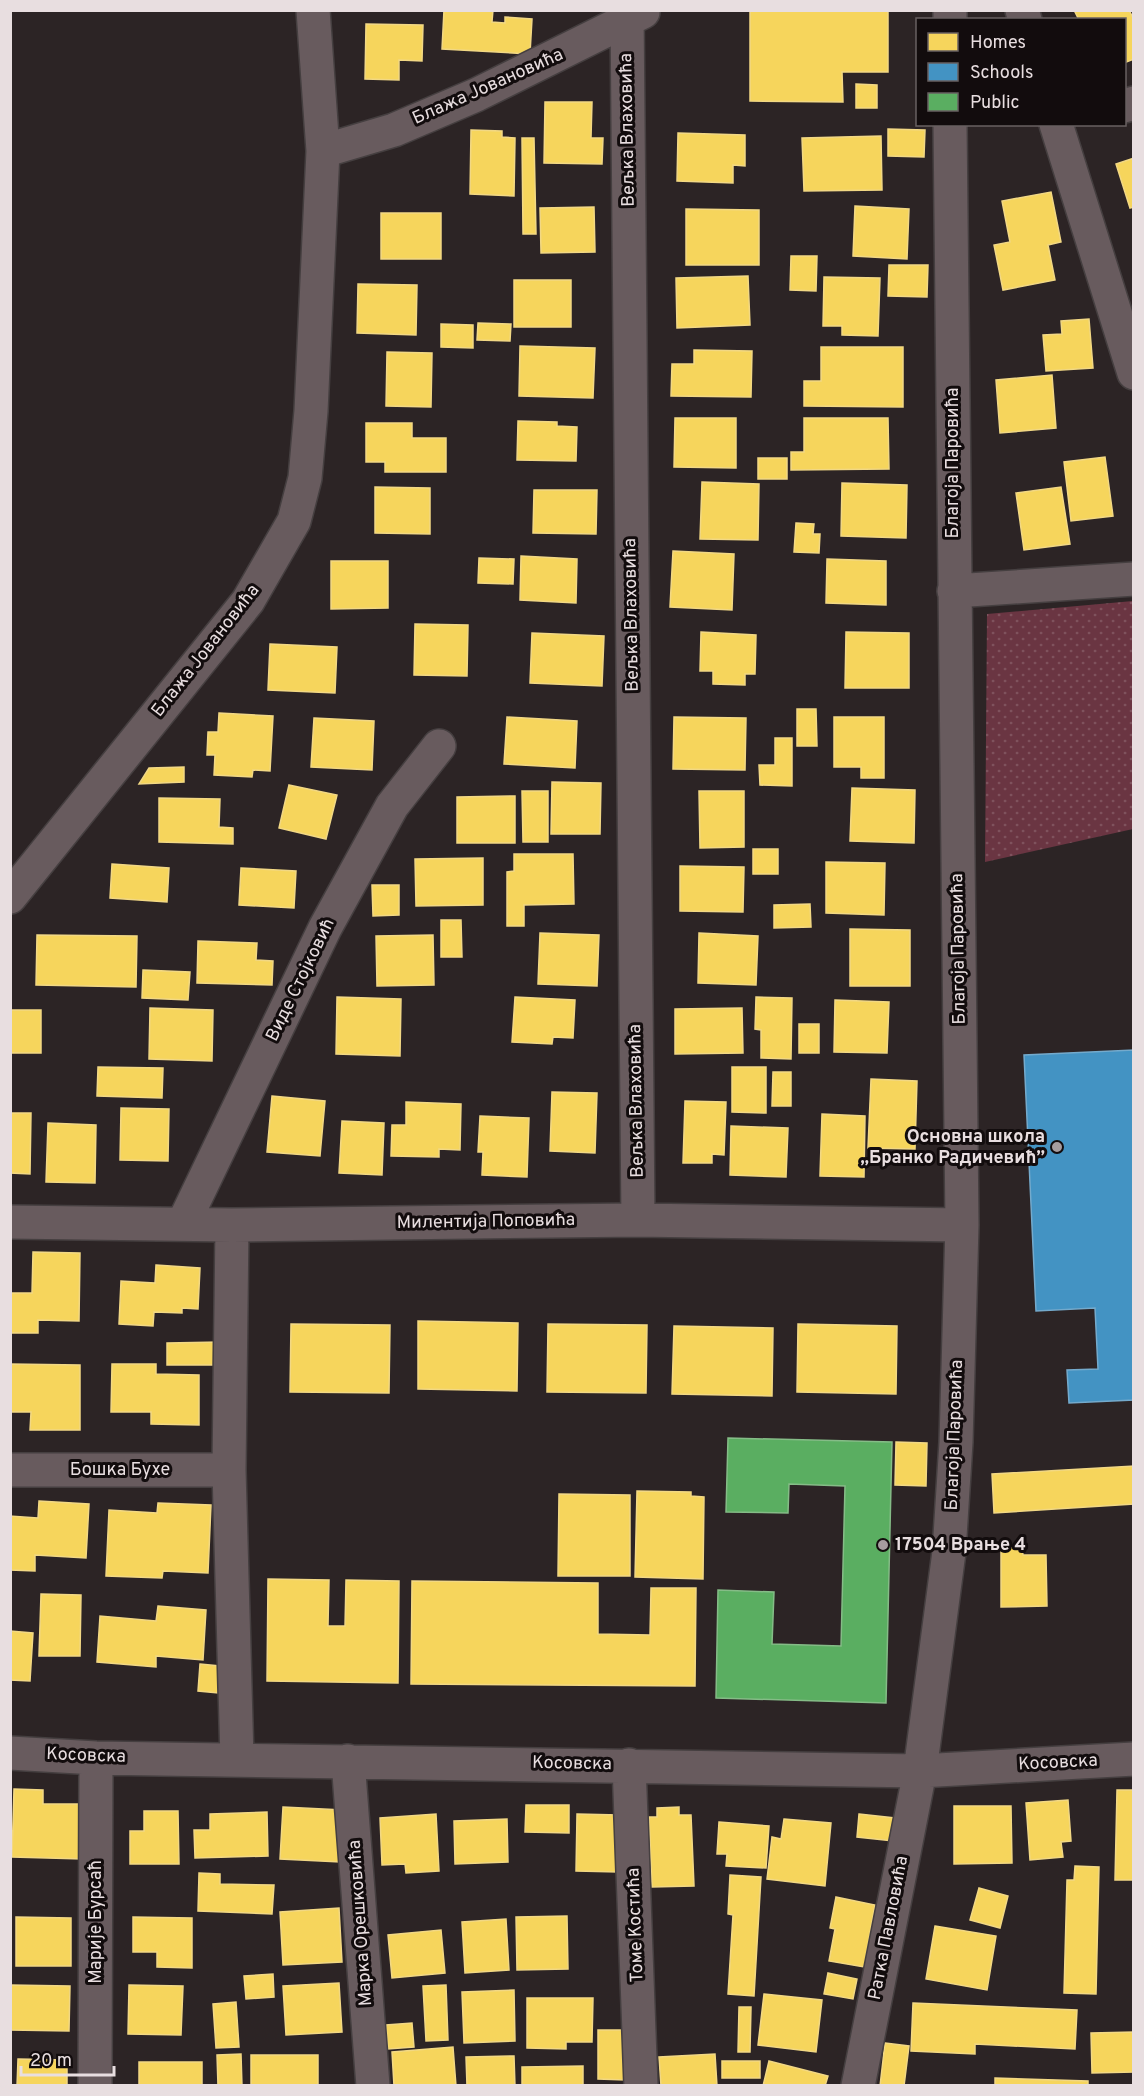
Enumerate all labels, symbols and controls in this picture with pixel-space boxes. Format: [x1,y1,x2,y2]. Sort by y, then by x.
legend [916,18,1126,126]
text: Homes [970,32,1026,55]
street label: Блажа Јовановића [409,43,567,131]
street label: Вељка Влаховића [615,53,641,207]
text: Schools [970,62,1033,85]
text: Public [970,92,1020,115]
street label: Благоја Паровића [942,387,965,539]
street label: Вељка Влаховића [619,538,645,692]
street label: Блажа Јовановића [147,580,265,722]
street label: Благоја Паровића [946,873,972,1025]
street label: Виде Стојковић [261,915,341,1045]
street label: Вељка Влаховића [624,1024,650,1178]
place label: Основна школа „Бранко Радичевић” [860,1126,1045,1170]
marker: Основна школа „Бранко Радичевић” [1050,1140,1064,1154]
street label: Милентија Поповића [397,1209,575,1235]
street label: Благоја Паровића [941,1359,969,1511]
street label: Бошка Бухе [70,1459,170,1482]
place label: 17504 Врање 4 [895,1534,1026,1557]
marker: 17504 Врање 4 [876,1538,890,1552]
street label: Косовска [46,1743,126,1769]
street label: Косовска [1018,1749,1098,1777]
street label: Косовска [532,1752,612,1776]
street label: Марка Орешковића [344,1839,378,2007]
street label: Ратка Павловића [864,1854,914,2002]
street label: Марије Бурсаћ [85,1860,108,1984]
street label: Томе Костића [623,1867,649,1983]
scale bar [21,2039,114,2077]
text: 20 m [30,2050,72,2073]

